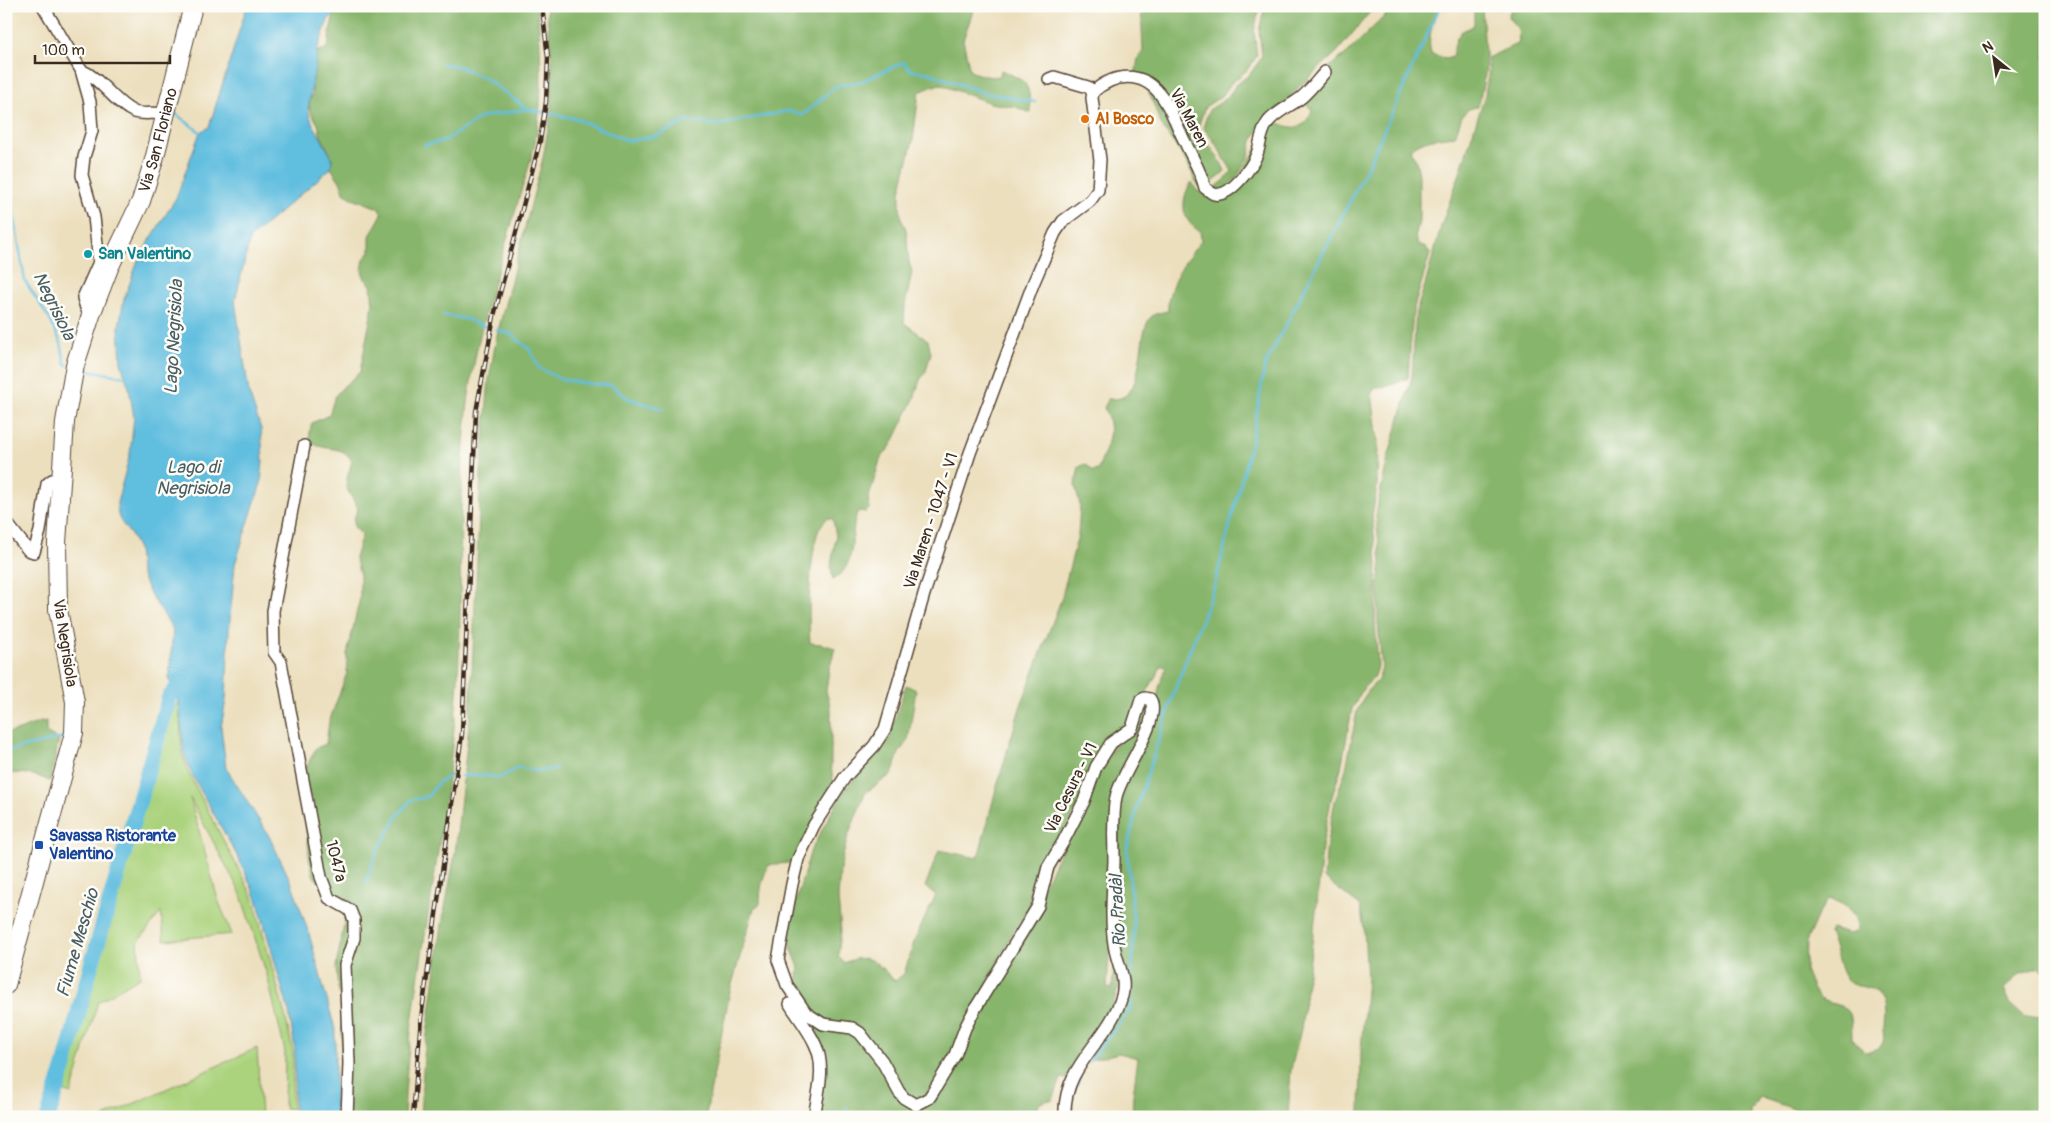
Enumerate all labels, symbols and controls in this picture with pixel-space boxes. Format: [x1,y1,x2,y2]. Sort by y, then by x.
scale bar [35,32,170,64]
north arrow [1968,32,2018,82]
text: N [1979,37,1996,57]
text: 100 m [42,41,85,60]
street label: Via San Floriano [134,85,182,195]
street label: Via Maren [1165,85,1213,151]
place label: Al Bosco [1095,109,1155,129]
marker: Al Bosco [1079,113,1091,125]
place label: San Valentino [98,244,192,264]
marker: San Valentino [82,248,94,260]
water label: Negrisiola [28,268,81,345]
water label: Lago Negrisiola [160,278,189,395]
street label: Via Maren - 1047 - V1 [899,450,963,592]
water label: Lago di Negrisiola [156,456,231,500]
street label: Via Negrisiola [48,598,82,688]
street label: Via Cesura - V1 [1040,739,1102,837]
place label: Savassa Ristorante Valentino [49,826,177,864]
street label: 1047a [321,838,351,884]
marker: Savassa Ristorante Valentino [33,839,45,851]
water label: Rio Pradàl [1105,872,1131,948]
water label: Fiume Meschio [52,885,105,1000]

